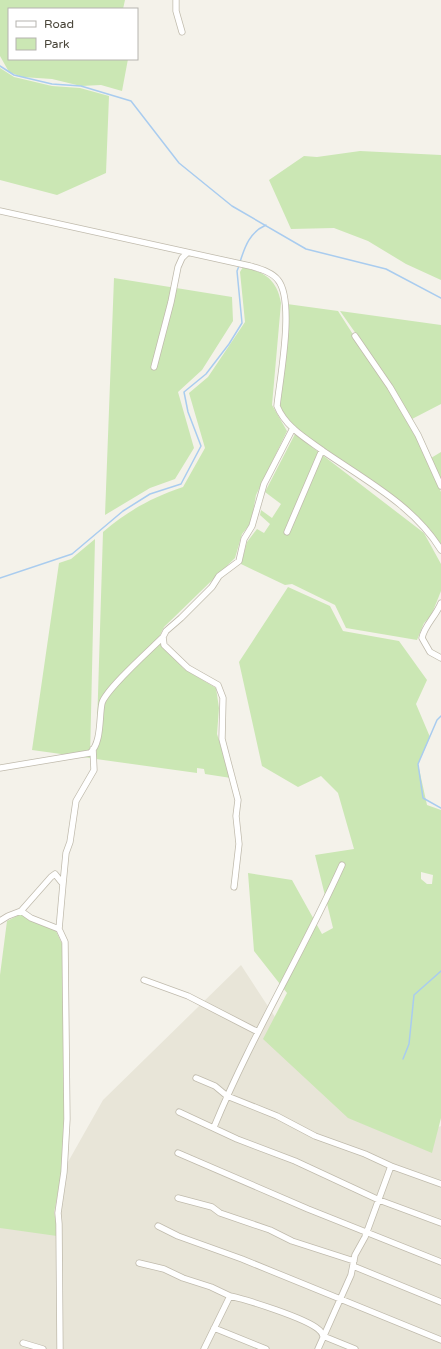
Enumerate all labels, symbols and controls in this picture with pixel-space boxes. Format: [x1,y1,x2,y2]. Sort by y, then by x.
legend [8,8,138,60]
text: Road [44,17,74,31]
text: Park [44,37,70,51]

